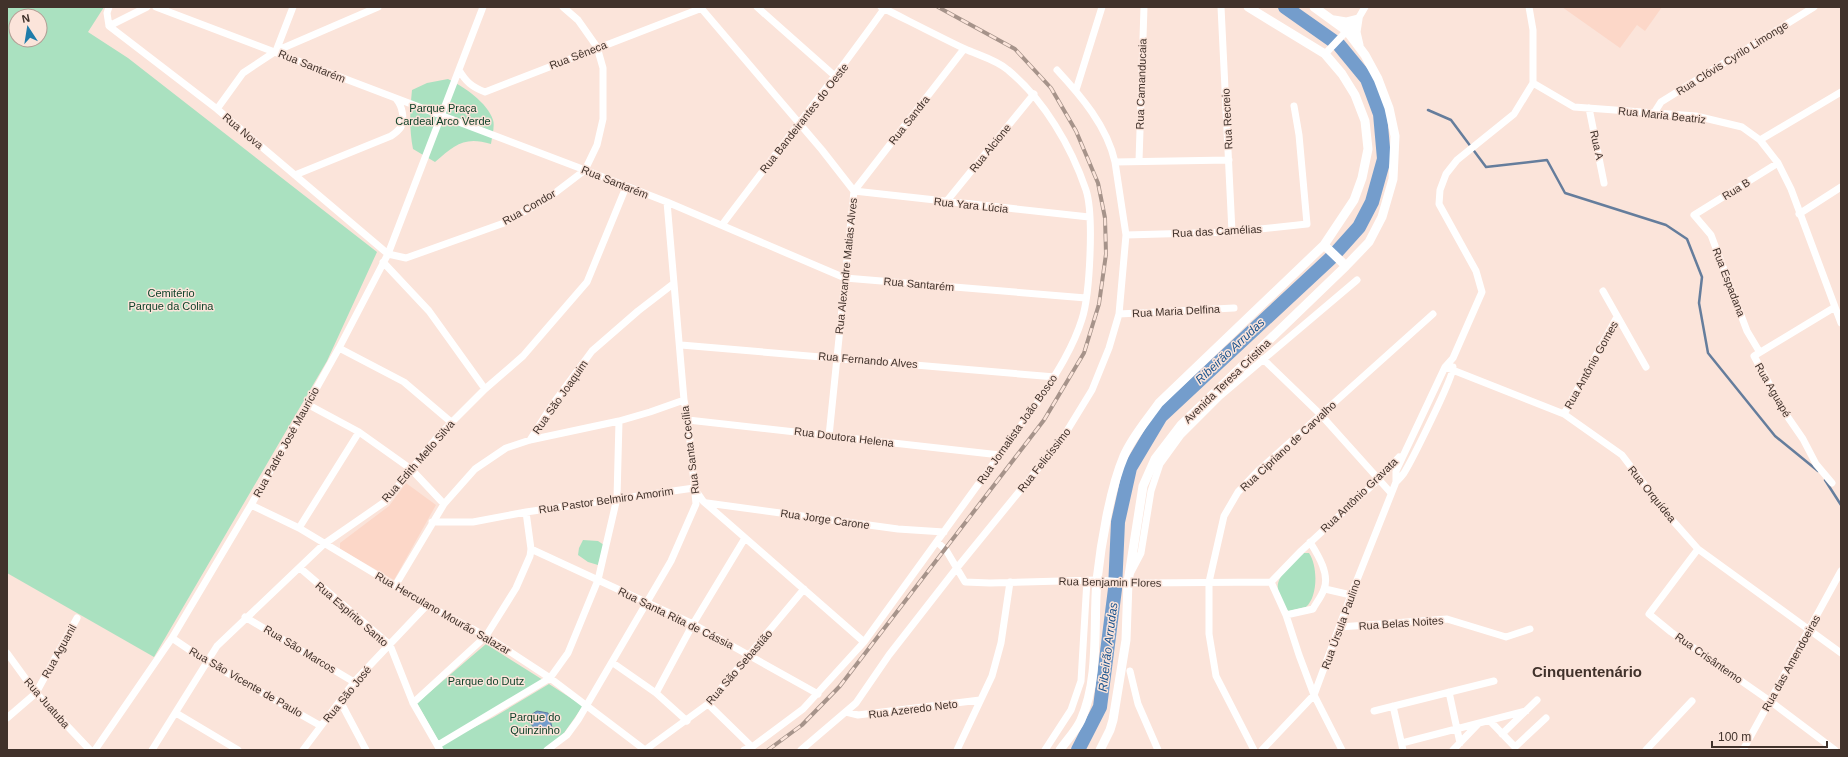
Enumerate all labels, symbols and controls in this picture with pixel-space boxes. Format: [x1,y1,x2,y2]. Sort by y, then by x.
north arrow [8,8,48,48]
text: N [21,12,31,25]
street label: Rua Clóvis Cyrilo Limonge [1674,19,1790,97]
street label: Rua Camanducaia [1133,37,1149,130]
street label: Rua Sêneca [548,38,609,71]
street label: Rua Santarém [277,47,347,85]
street label: Rua Bandeirantes do Oeste [757,61,851,175]
street label: Rua Recreio [1219,88,1235,150]
street label: Rua Sandra [886,92,932,147]
park label: Parque Praça Cardeal Arco Verde [395,102,491,127]
street label: Rua Maria Beatriz [1618,104,1706,126]
street label: Rua Nova [220,111,266,152]
street label: Rua Alcione [967,121,1013,175]
street label: Rua A [1588,129,1606,162]
street label: Rua Santarém [580,163,650,201]
street label: Rua B [1720,176,1752,202]
street label: Rua Condor [500,187,558,227]
street label: Rua Yara Lúcia [933,195,1010,215]
street label: Rua Alexandre Matias Alves [833,197,859,335]
street label: Rua das Camélias [1172,223,1263,239]
street label: Rua Espadana [1710,246,1748,319]
street label: Rua Santarém [883,275,955,293]
park label: Cemitério Parque da Colina [128,287,214,312]
street label: Rua Maria Delfina [1132,303,1221,319]
water label: Ribeirão Arrudas [1192,315,1268,387]
street label: Rua Antônio Gomes [1562,319,1620,411]
street label: Avenida Teresa Cristina [1181,336,1273,426]
street label: Rua Fernando Alves [818,350,919,370]
street label: Rua São Joaquim [530,358,590,436]
street label: Rua Aguapé [1753,361,1793,419]
street label: Rua Jornalista João Bosco [975,372,1059,486]
street label: Rua Padre José Maurício [251,385,321,499]
street label: Rua Cipriano de Carvalho [1238,398,1338,494]
street label: Rua Santa Cecília [679,404,701,495]
street label: Rua Edith Mello Silva [379,417,457,504]
street label: Rua Doutora Helena [793,425,895,449]
street label: Rua Felicíssimo [1015,425,1073,495]
street label: Rua Antônio Gravata [1318,455,1401,535]
street label: Rua Orquídea [1626,463,1679,525]
street label: Rua Pastor Belmiro Amorim [538,485,674,515]
street label: Rua Jorge Carone [780,507,870,531]
street label: Rua Herculano Mourão Salazar [373,569,513,657]
street label: Rua Benjamin Flores [1059,575,1162,589]
street label: Rua Úrsula Paulino [1319,577,1363,671]
street label: Rua Espírito Santo [313,579,391,649]
street label: Rua Santa Rita de Cássia [616,585,736,652]
water label: Ribeirão Arrudas [1096,602,1120,692]
street label: Rua das Amendoeiras [1760,612,1823,713]
street label: Rua Belas Noites [1358,614,1444,632]
street label: Rua Aguanil [39,622,79,680]
street label: Rua São Marcos [262,623,339,675]
street label: Rua São Sebastião [703,627,775,707]
street label: Rua Crisântemo [1673,630,1745,686]
street label: Rua São Vicente de Paulo [187,645,305,719]
street label: Rua São José [321,663,373,725]
district label: Cinquentenário [1532,663,1642,680]
park label: Parque do Dutz [448,675,524,687]
street label: Rua Juatuba [22,676,73,731]
street label: Rua Azeredo Neto [868,698,958,720]
park label: Parque do Quinzinho [510,711,560,736]
scale bar [1712,723,1827,749]
text: 100 m [1718,730,1751,744]

